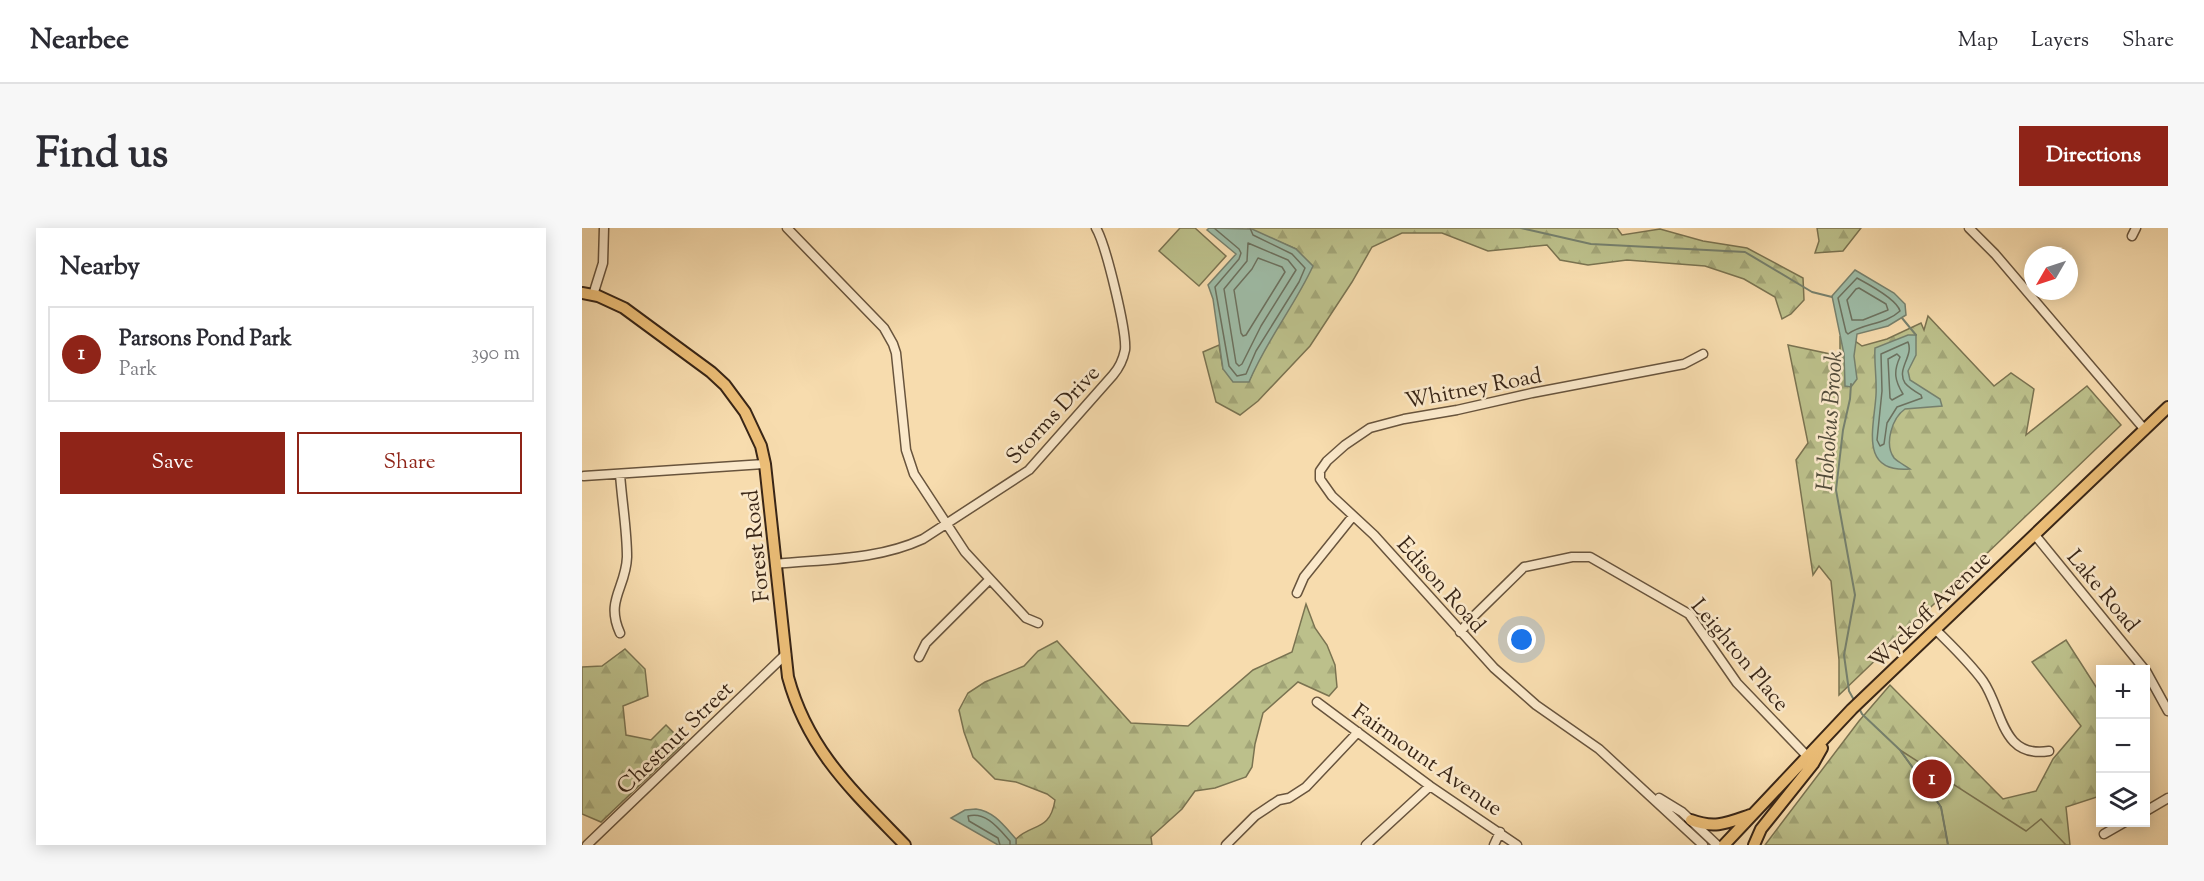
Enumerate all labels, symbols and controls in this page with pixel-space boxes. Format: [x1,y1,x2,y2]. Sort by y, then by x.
text: Nearbee [30,21,129,61]
text: Map [1958,26,1998,56]
text: Layers [2031,26,2089,56]
text: Share [2122,26,2174,56]
text: Find us [36,126,168,186]
button: Directions [2019,126,2168,186]
north arrow [2024,246,2078,300]
text: Nearby [60,249,140,286]
text: Parsons Pond Park [119,324,292,356]
text: 1 [78,340,85,369]
text: 390 m [471,340,520,369]
water label: Hohokus Brook [1809,350,1853,492]
text: Park [119,356,157,385]
street label: Storms Drive [1000,359,1109,473]
street label: Whitney Road [1402,361,1545,419]
button: Save [60,432,285,494]
button: Share [297,432,522,494]
street label: Forest Road [736,488,780,603]
street label: Edison Road [1388,531,1492,641]
street label: Lake Road [2058,544,2146,640]
street label: Wyckoff Avenue [1863,545,1999,678]
street label: Leighton Place [1682,592,1796,719]
your location [1507,625,1536,654]
map controls [2096,665,2150,827]
button: + [2096,665,2150,719]
street label: Chestnut Street [611,675,742,803]
street label: Fairmount Avenue [1344,697,1508,825]
button: − [2096,719,2150,773]
pin: 1 [1912,756,1952,802]
button: layers [2096,773,2150,827]

